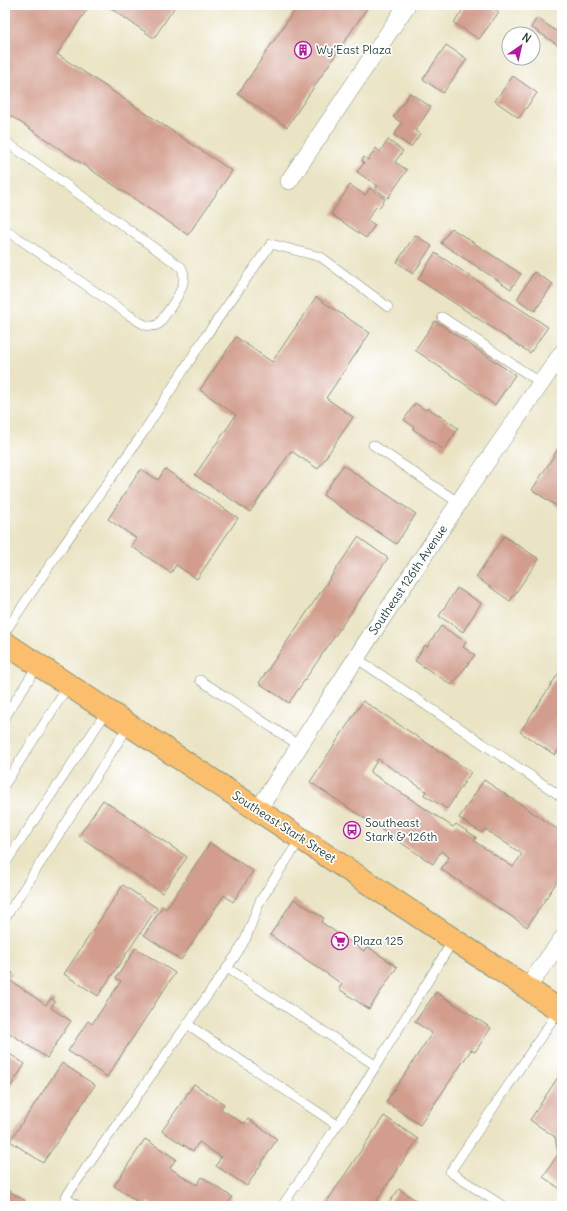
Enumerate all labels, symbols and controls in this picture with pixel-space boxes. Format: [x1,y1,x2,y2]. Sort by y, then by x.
north arrow [501,26,541,66]
text: N [520,30,534,46]
building icon: Wy’East Plaza [293,40,313,60]
place label: Wy’East Plaza [316,42,392,57]
street label: Southeast 126th Avenue [365,522,450,638]
street label: Southeast Stark Street [230,788,339,866]
place label: Southeast Stark & 126th [365,815,438,844]
bus stop icon: Southeast Stark & 126th [342,820,362,840]
supermarket icon: Plaza 125 [330,931,350,951]
place label: Plaza 125 [353,933,403,948]

